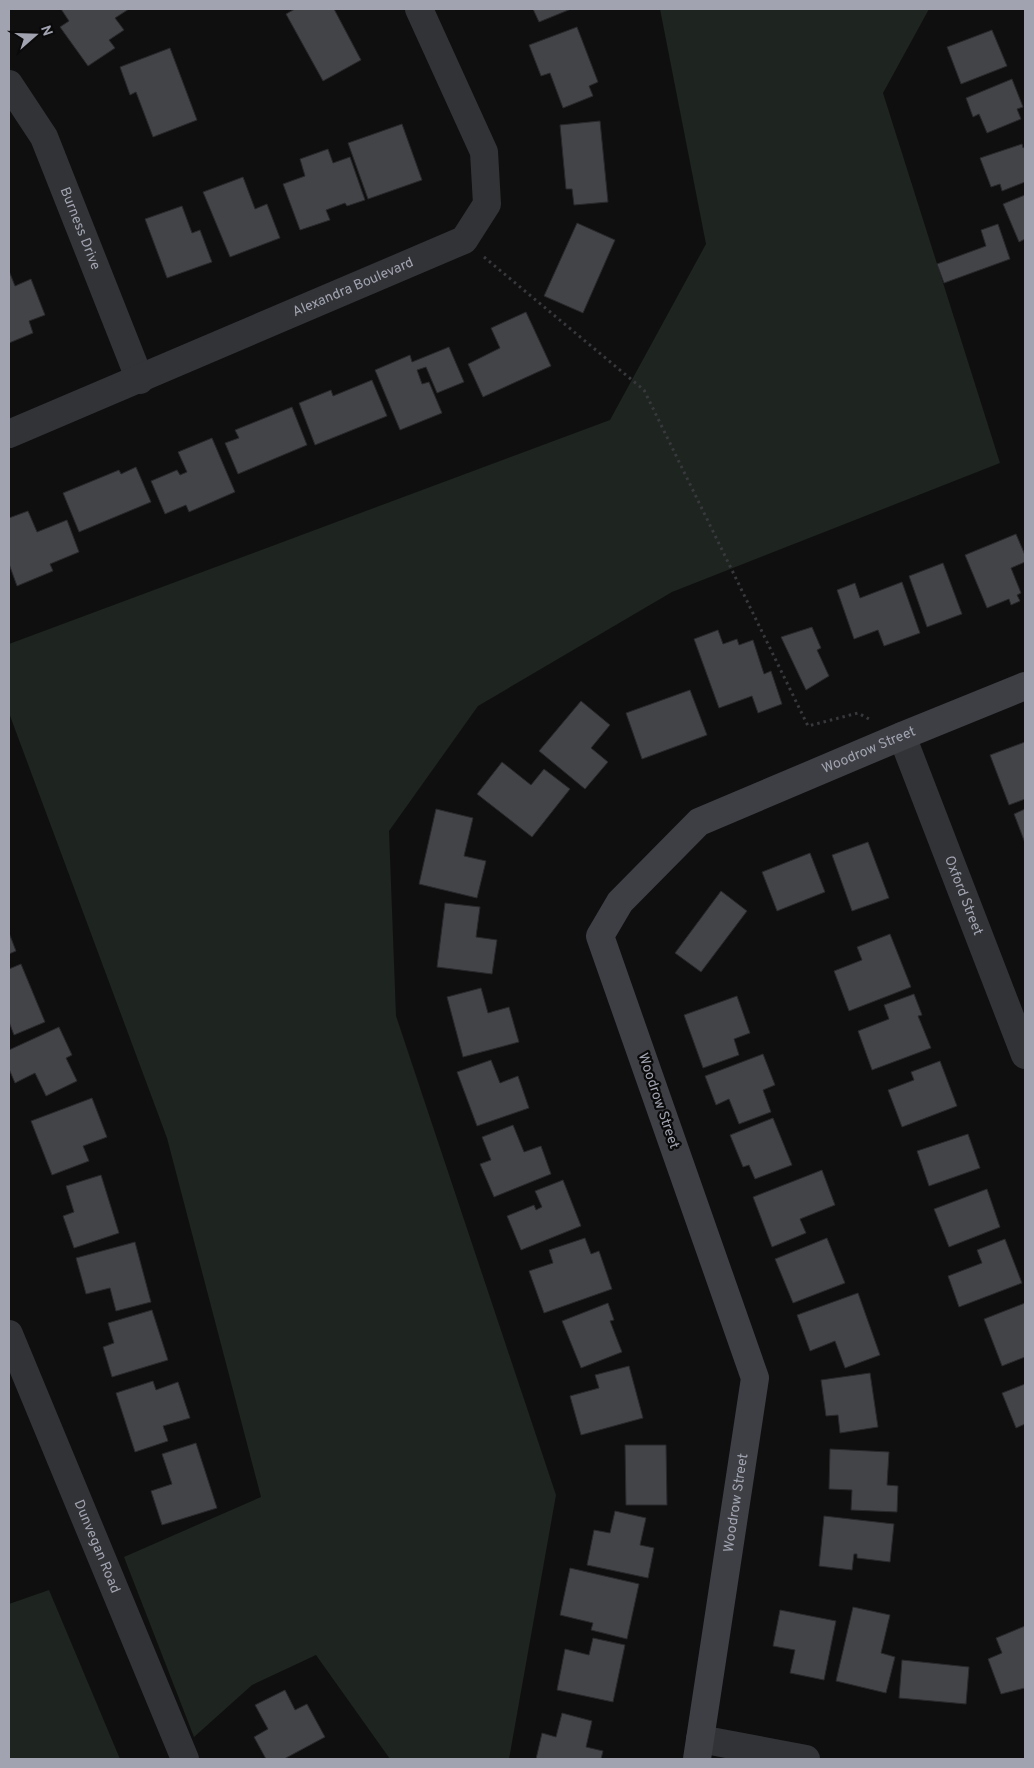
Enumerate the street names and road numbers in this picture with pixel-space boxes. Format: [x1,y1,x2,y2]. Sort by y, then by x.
street label: Burness Drive [56,185,104,273]
street label: Alexandra Boulevard [290,254,416,321]
street label: Woodrow Street [819,723,918,777]
street label: Oxford Street [940,853,987,938]
street label: Woodrow Street [634,1051,682,1151]
street label: Woodrow Street [720,1452,752,1554]
street label: Dunvegan Road [70,1497,124,1596]

